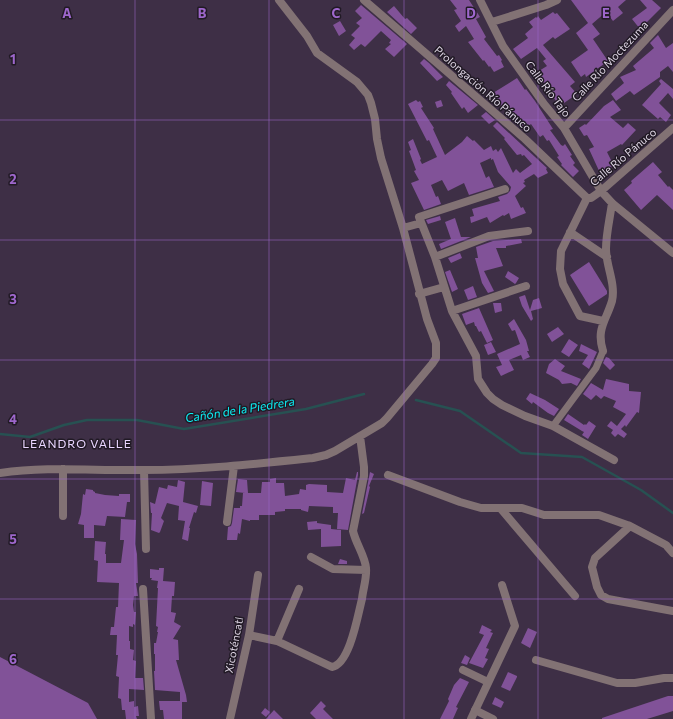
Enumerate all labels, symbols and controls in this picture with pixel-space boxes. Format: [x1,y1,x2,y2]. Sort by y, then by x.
text: A [62,5,72,21]
text: B [198,5,207,21]
text: C [332,5,341,21]
text: D [466,5,476,21]
text: E [602,5,610,21]
street label: Calle Río Moctezuma [569,18,650,104]
street label: Prolongación Río Pánuco [432,43,535,135]
text: 1 [10,51,16,67]
street label: Calle Río Tajo [523,58,574,120]
street label: Calle Río Pánuco [587,125,659,188]
text: 2 [9,171,17,187]
text: 3 [9,291,17,307]
water label: Cañón de la Piedrera [184,393,296,425]
text: 4 [9,411,17,427]
district label: LEANDRO VALLE [22,436,132,450]
text: 5 [9,531,17,547]
street label: Xicoténcatl [222,616,245,674]
text: 6 [9,651,17,667]

